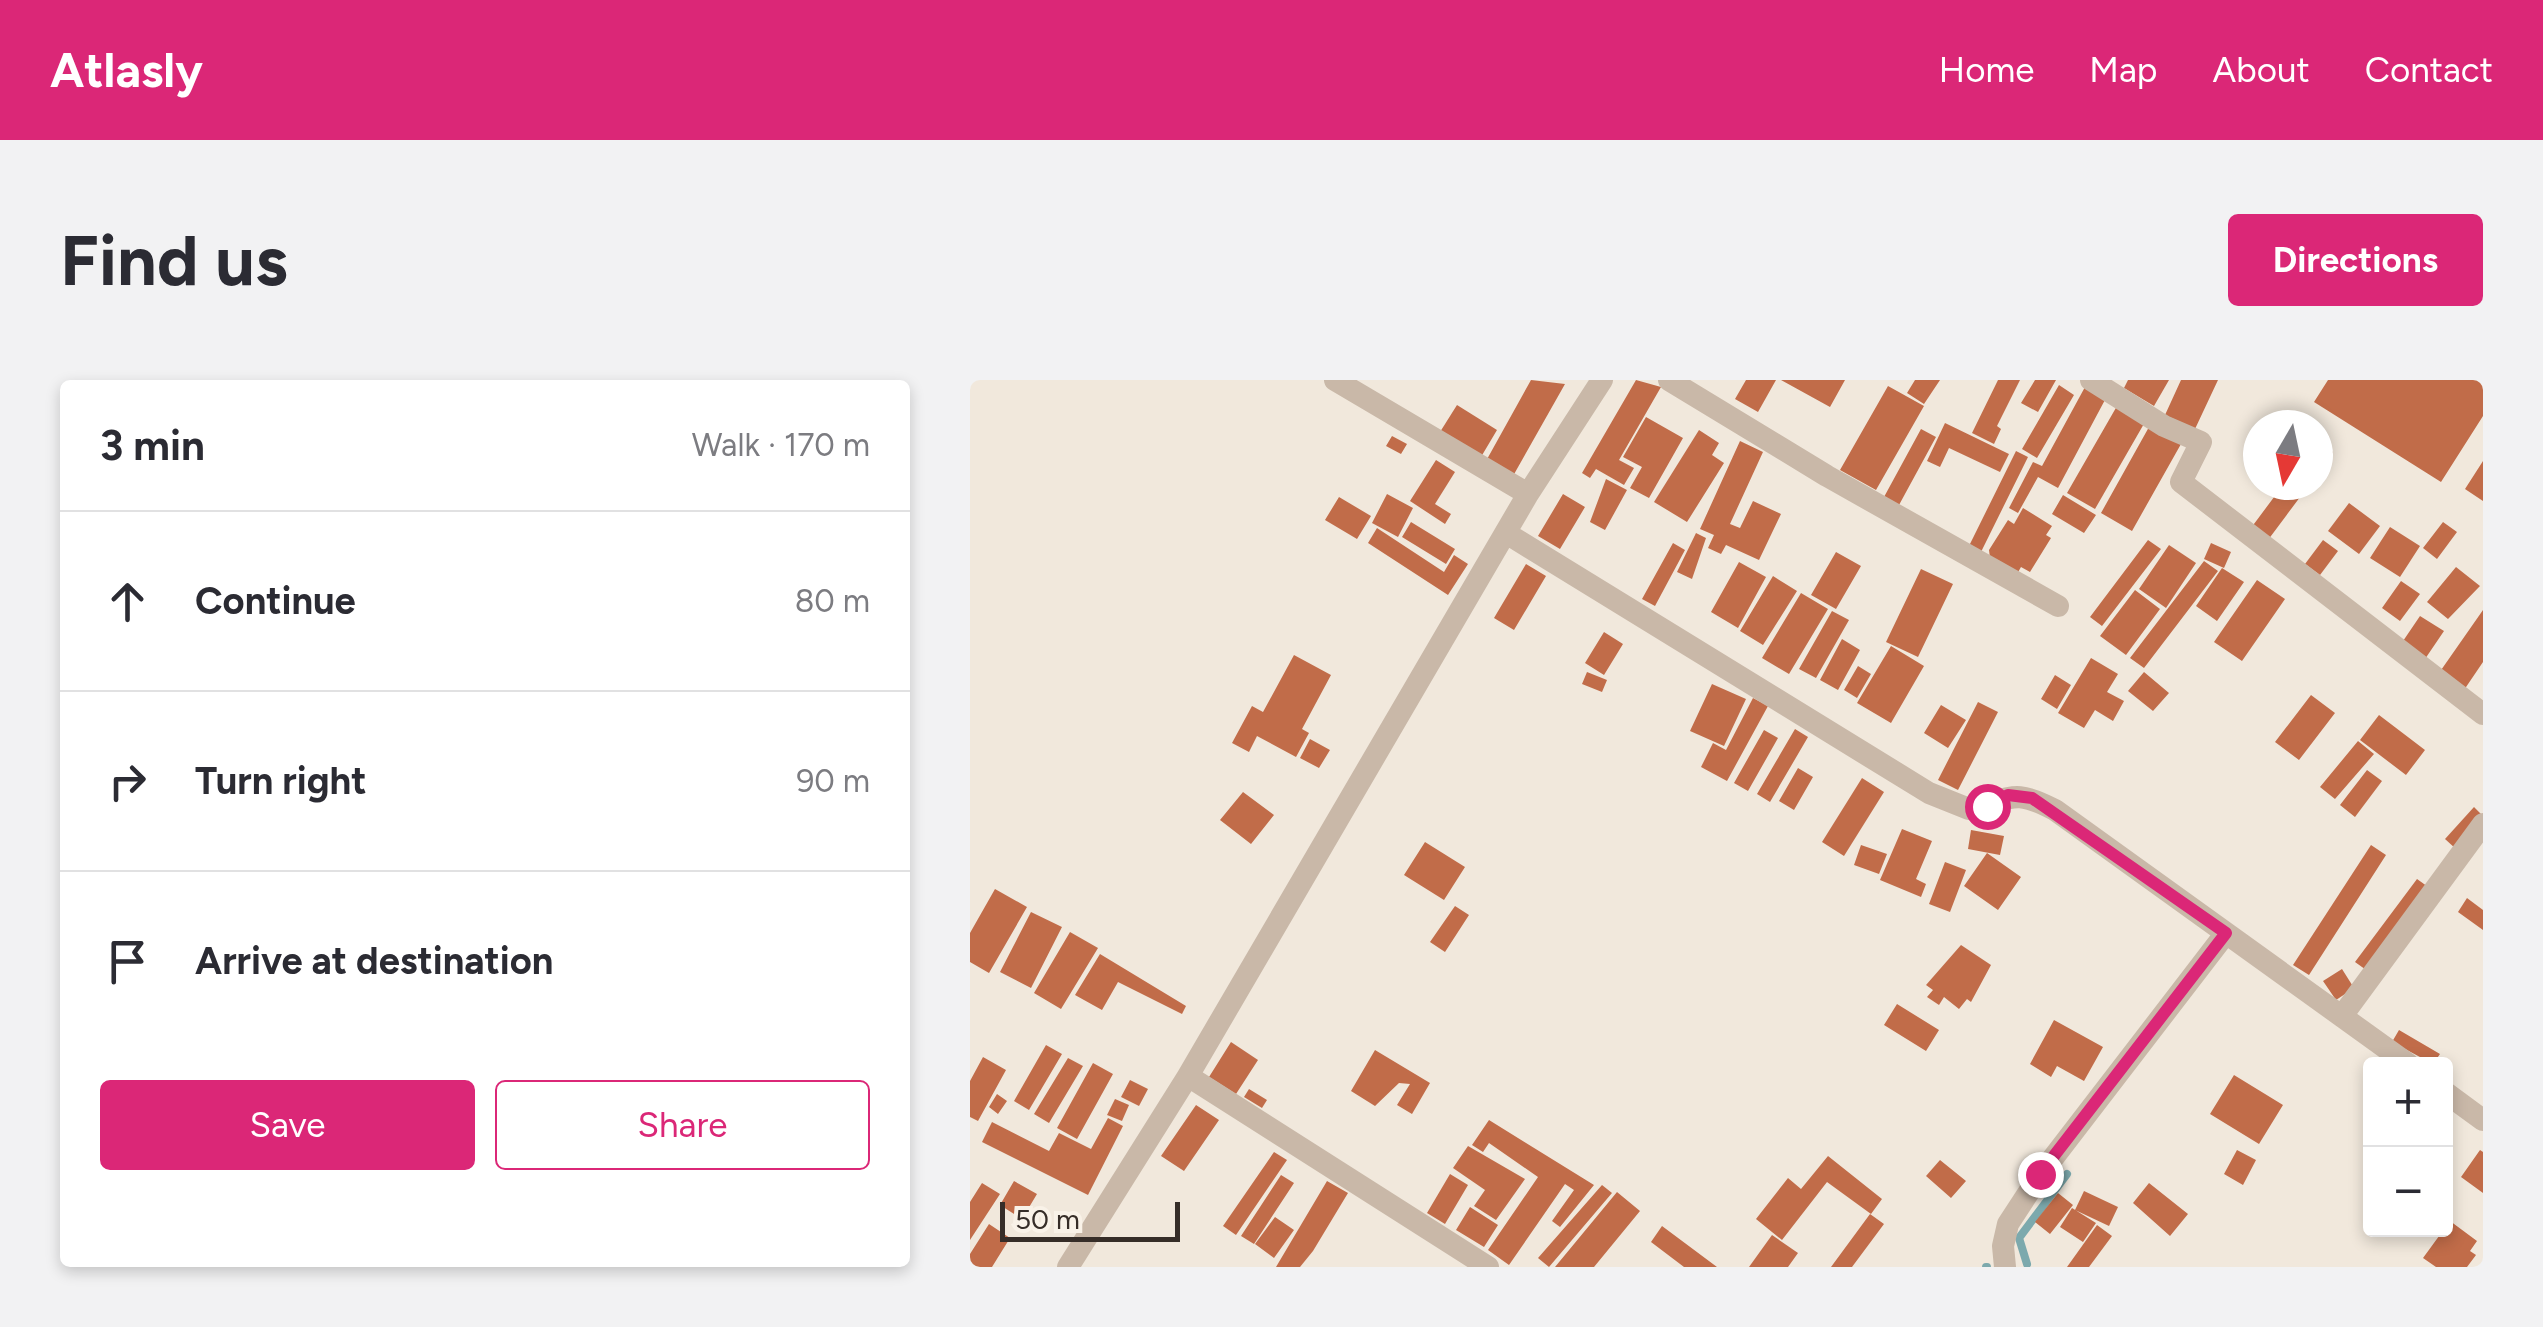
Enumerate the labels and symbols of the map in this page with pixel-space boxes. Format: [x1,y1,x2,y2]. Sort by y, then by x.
north arrow [2243,410,2333,500]
route start [1965,784,2011,830]
route end [2018,1152,2064,1198]
scale bar [1000,1197,1180,1241]

